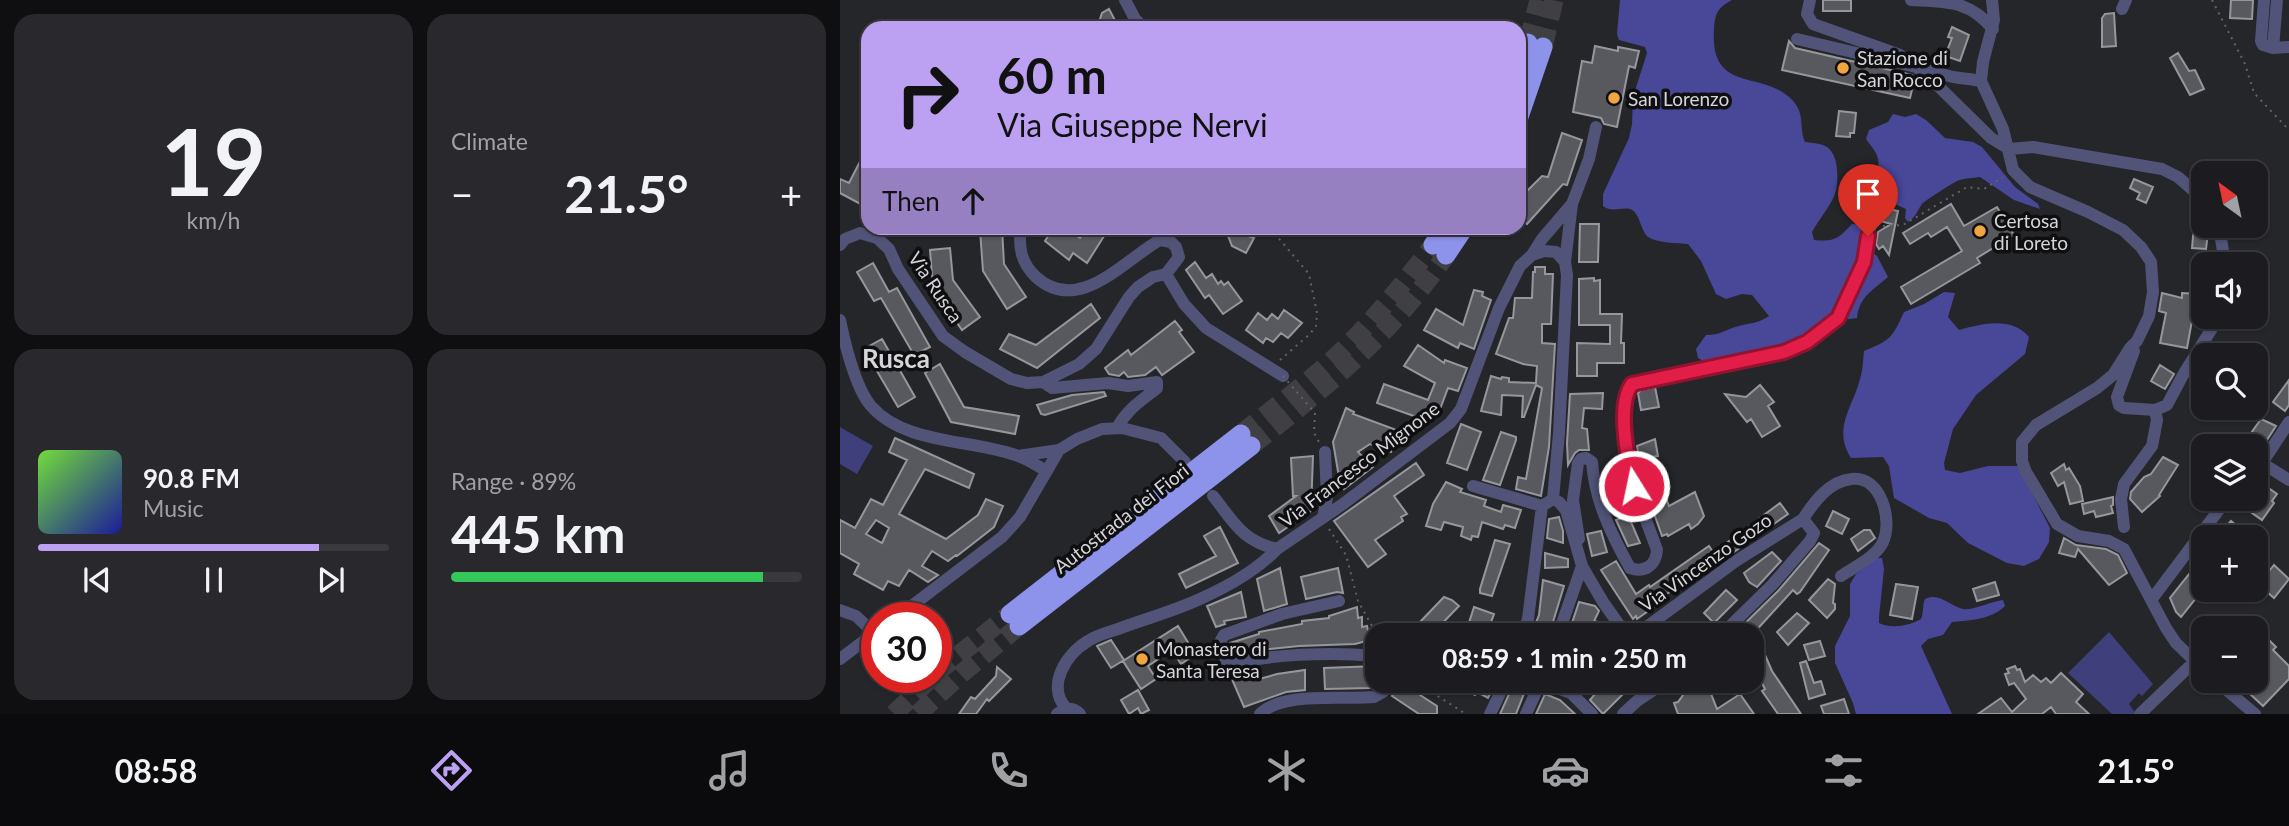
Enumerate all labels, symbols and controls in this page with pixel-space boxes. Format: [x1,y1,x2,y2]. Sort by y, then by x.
text: 60 m [997,46,1107,104]
place label: Stazione di San Rocco [1857,46,1948,91]
icon: right [882,49,973,140]
marker: Stazione di San Rocco [1835,60,1851,76]
place label: San Lorenzo [1628,87,1729,110]
marker: San Lorenzo [1606,90,1622,106]
text: Via Giuseppe Nervi [997,105,1268,144]
text: 19 [161,106,266,215]
text: Climate [451,127,528,155]
north arrow [2191,161,2268,238]
map controls [2191,161,2268,693]
text: 21.5° [564,162,689,224]
pin [1838,164,1898,236]
text: − [451,171,473,217]
text: + [780,171,802,217]
icon: arrive [1849,175,1887,213]
icon: ahead [954,182,992,220]
text: Then [882,185,940,217]
text: km/h [187,206,240,234]
place label: Certosa di Loreto [1994,209,2068,254]
marker: Certosa di Loreto [1972,223,1988,239]
street label: Via Rusca [904,247,968,327]
button: sound [2191,252,2268,329]
district label: Rusca [862,342,930,374]
button: search [2191,343,2268,420]
street label: Via Francesco Mignone [1275,396,1443,532]
button: layers [2191,434,2268,511]
position arrow [1597,449,1671,523]
street label: Autostrada dei Fiori [1049,458,1193,578]
text: 90.8 FM [143,462,240,494]
text: Range · 89% [451,467,576,495]
text: Music [143,494,203,522]
text: 445 km [451,502,625,564]
street label: Via Vincenzo Gozo [1634,508,1776,616]
button: + [2191,525,2268,602]
icon: previous [78,561,116,599]
icon: pause [195,561,233,599]
icon: next [312,561,350,599]
speed limit sign: 30 [861,602,952,693]
button: − [2191,616,2268,693]
place label: Monastero di Santa Teresa [1156,637,1267,682]
text: 08:59 · 1 min · 250 m [1442,642,1687,674]
marker: Monastero di Santa Teresa [1134,651,1150,667]
icon: directions [427,746,476,795]
icon: music [705,746,754,795]
icon: phone [984,746,1033,795]
icon: climate [1262,746,1311,795]
icon: car [1541,746,1590,795]
icon: filters [1819,746,1868,795]
text: 08:58 [115,751,197,790]
text: 21.5° [2098,751,2174,790]

